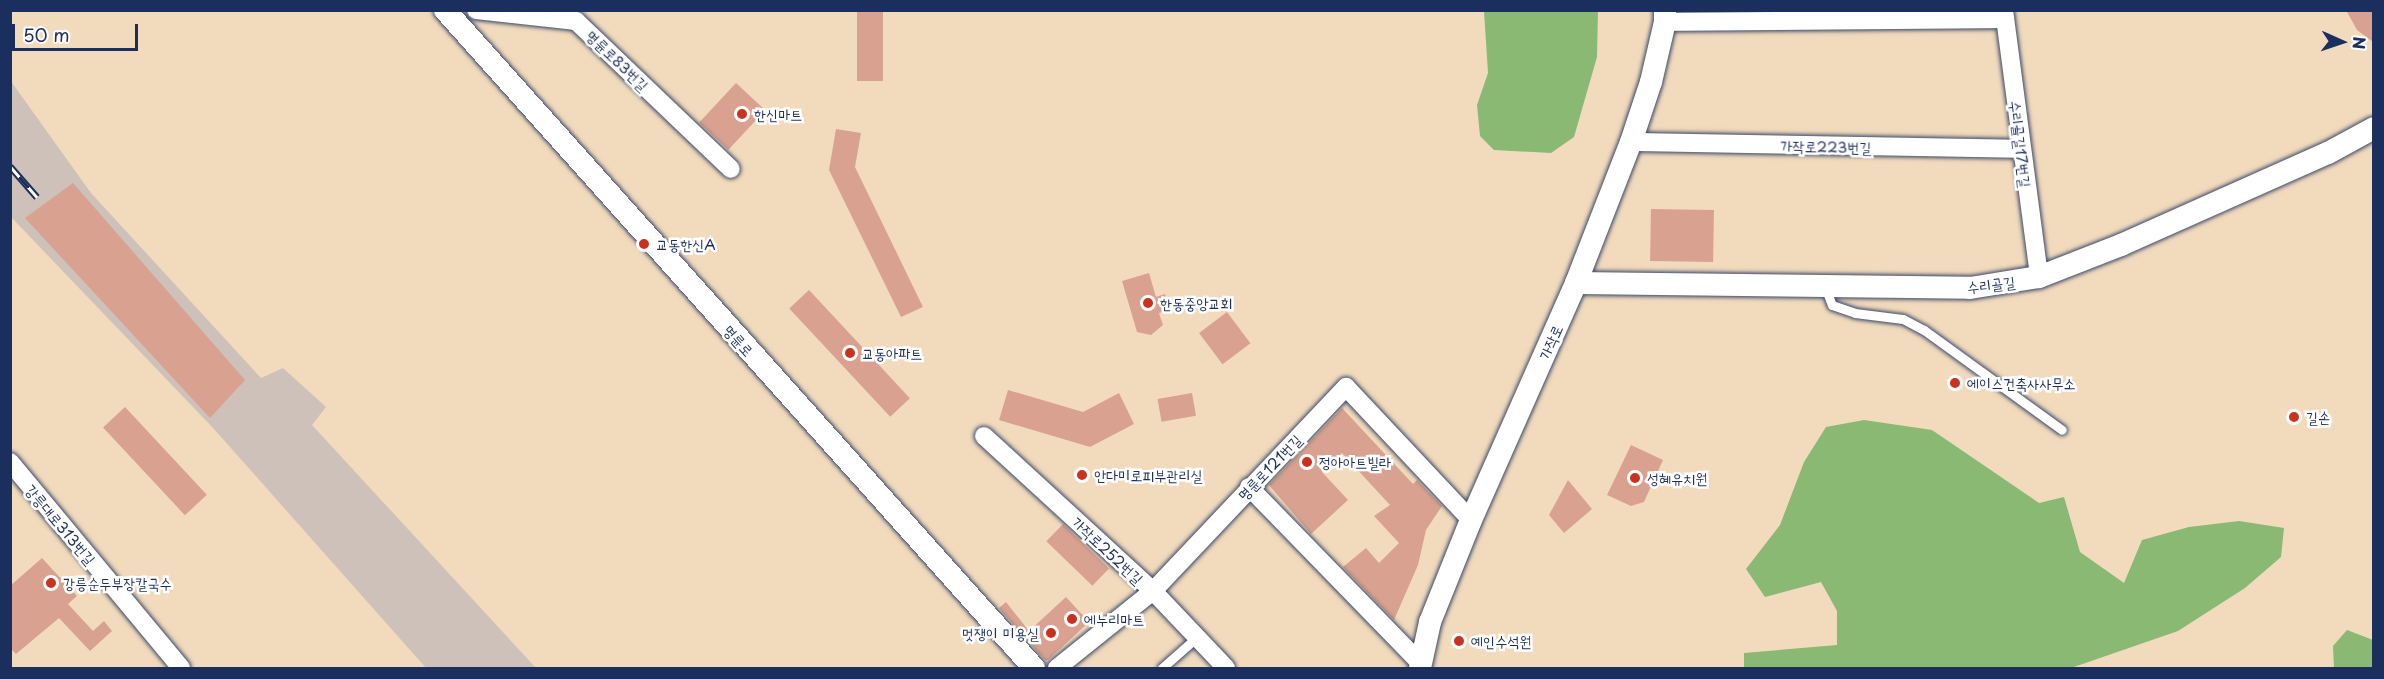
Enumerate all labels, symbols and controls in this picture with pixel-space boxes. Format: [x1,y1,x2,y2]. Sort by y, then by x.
scale bar [15,12,141,50]
north arrow [2312,12,2372,72]
text: 50 m [23,21,70,48]
street label: 명륜로83번길 [583,26,653,94]
text: N [2348,36,2372,50]
street label: 수리골길17번길 [2007,99,2035,189]
place label: 한신마트 [754,105,802,123]
marker: 한신마트 [735,107,749,121]
street label: 가작로223번길 [1780,136,1872,156]
place label: 교동한신A [656,235,716,253]
marker: 교동한신A [637,237,651,251]
street label: 수리골길 [1966,272,2016,296]
place label: 한동중앙교회 [1160,294,1232,312]
marker: 한동중앙교회 [1141,296,1155,310]
street label: 명륜로 [720,321,758,359]
street label: 가작로 [1534,322,1566,362]
place label: 교동아파트 [862,344,922,362]
marker: 교동아파트 [843,346,857,360]
place label: 에이스건축사사무소 [1967,374,2076,392]
marker: 에이스건축사사무소 [1948,376,1962,390]
place label: 길손 [2306,408,2330,426]
marker: 길손 [2287,410,2301,424]
street label: 명륜로121번길 [1233,430,1305,504]
place label: 정아아트빌라 [1319,453,1391,471]
marker: 정아아트빌라 [1300,455,1314,469]
place label: 안다미로피부관리실 [1094,466,1203,484]
marker: 안다미로피부관리실 [1075,468,1089,482]
place label: 성혜유치원 [1647,469,1707,487]
marker: 성혜유치원 [1628,471,1642,485]
street label: 강릉대로313번길 [22,480,100,568]
street label: 가작로252번길 [1069,513,1147,587]
place label: 강릉순두부장칼국수 [63,574,172,592]
marker: 강릉순두부장칼국수 [44,576,58,590]
place label: 에누리마트 [1084,610,1144,628]
marker: 에누리마트 [1065,612,1079,626]
place label: 멋쟁이 미용실 [962,624,1039,642]
marker: 멋쟁이 미용실 [1044,626,1058,640]
place label: 예인수석원 [1471,632,1531,650]
marker: 예인수석원 [1452,634,1466,648]

